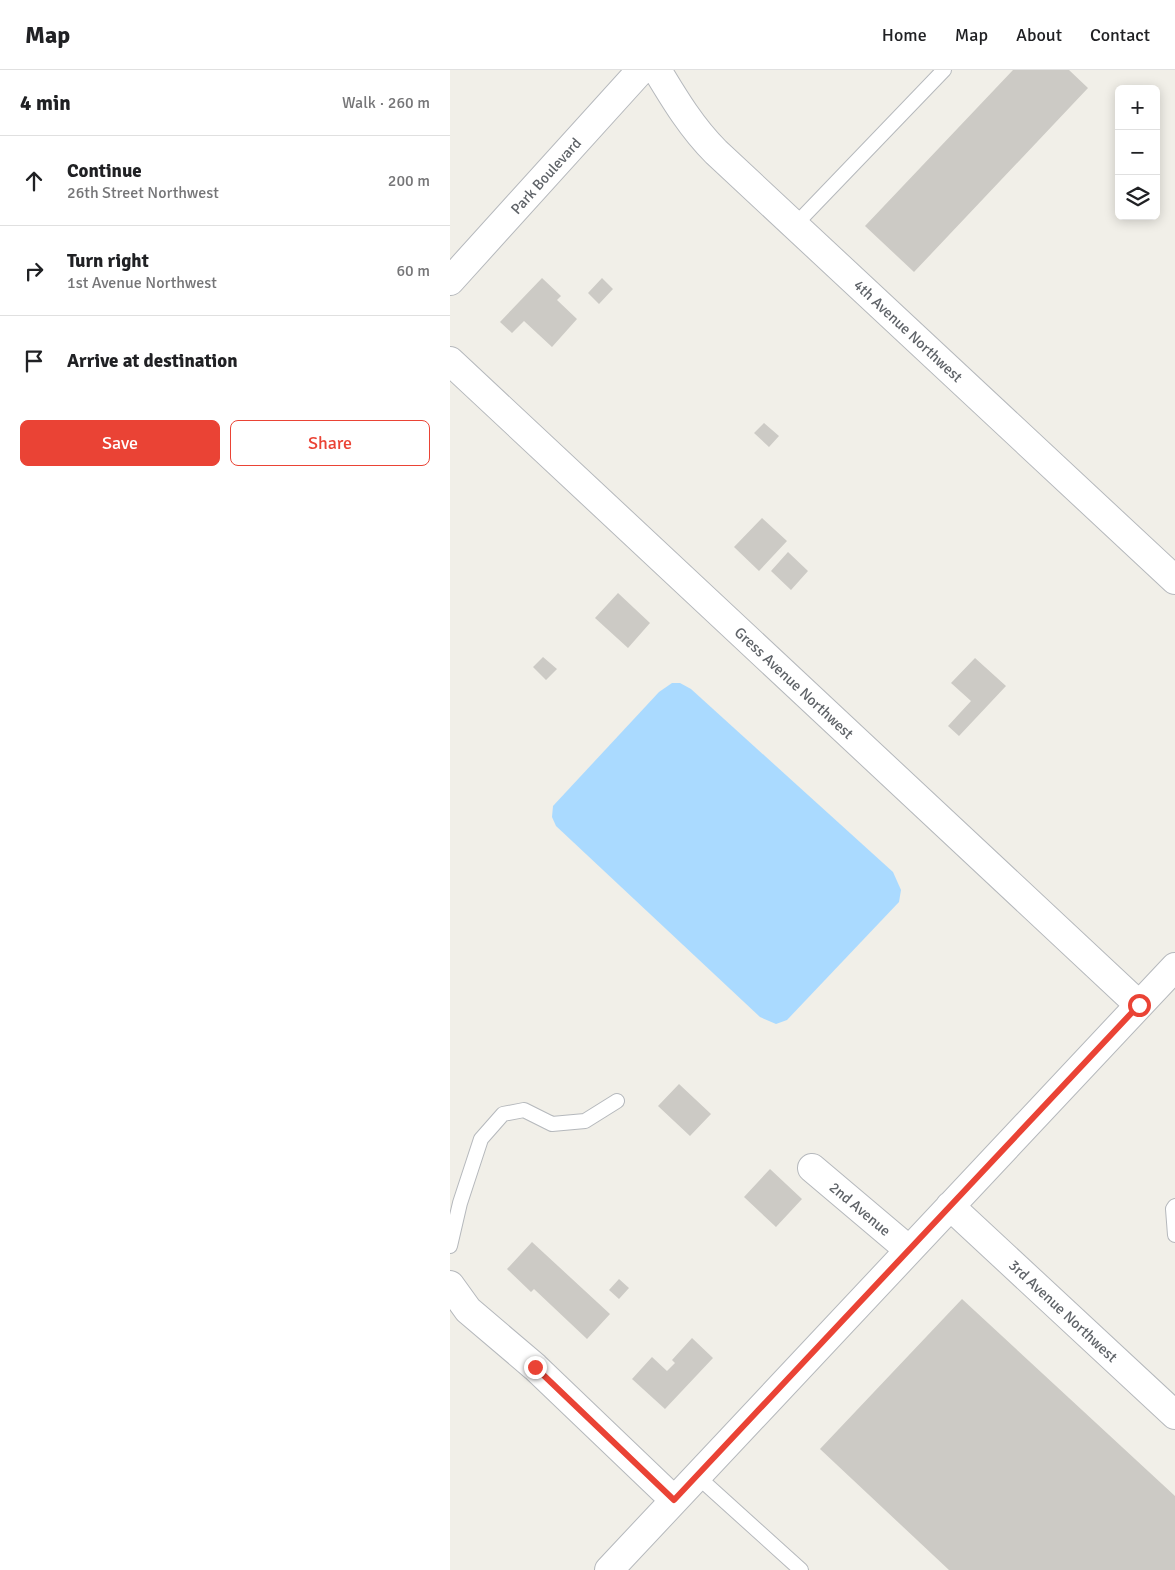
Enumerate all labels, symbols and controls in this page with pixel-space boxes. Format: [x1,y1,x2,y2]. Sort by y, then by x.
text: Map [25,20,70,50]
text: Home [882,24,927,46]
text: Map [955,24,988,46]
text: About [1016,24,1062,46]
text: Contact [1090,24,1150,46]
map controls [1115,85,1160,220]
button: + [1115,85,1160,130]
text: 4 min [20,90,71,116]
text: Walk · 260 m [342,93,430,113]
button: − [1115,130,1160,175]
street label: Park Boulevard [507,134,585,218]
text: Continue [67,159,142,183]
icon: ahead [20,167,48,195]
text: 200 m [388,171,430,191]
button: layers [1115,175,1160,220]
text: 26th Street Northwest [67,183,219,203]
text: Turn right [67,249,149,273]
icon: right [20,257,48,285]
text: 60 m [396,261,430,281]
text: 1st Avenue Northwest [67,273,217,293]
street label: 4th Avenue Northwest [850,276,966,386]
icon: arrive [20,347,48,375]
text: Arrive at destination [67,349,238,373]
button: Save [20,420,220,466]
button: Share [230,420,430,466]
street label: Gress Avenue Northwest [731,623,857,743]
route start [1128,994,1151,1017]
street label: 2nd Avenue [826,1178,894,1240]
street label: 3rd Avenue Northwest [1005,1256,1121,1366]
route end [524,1356,547,1379]

